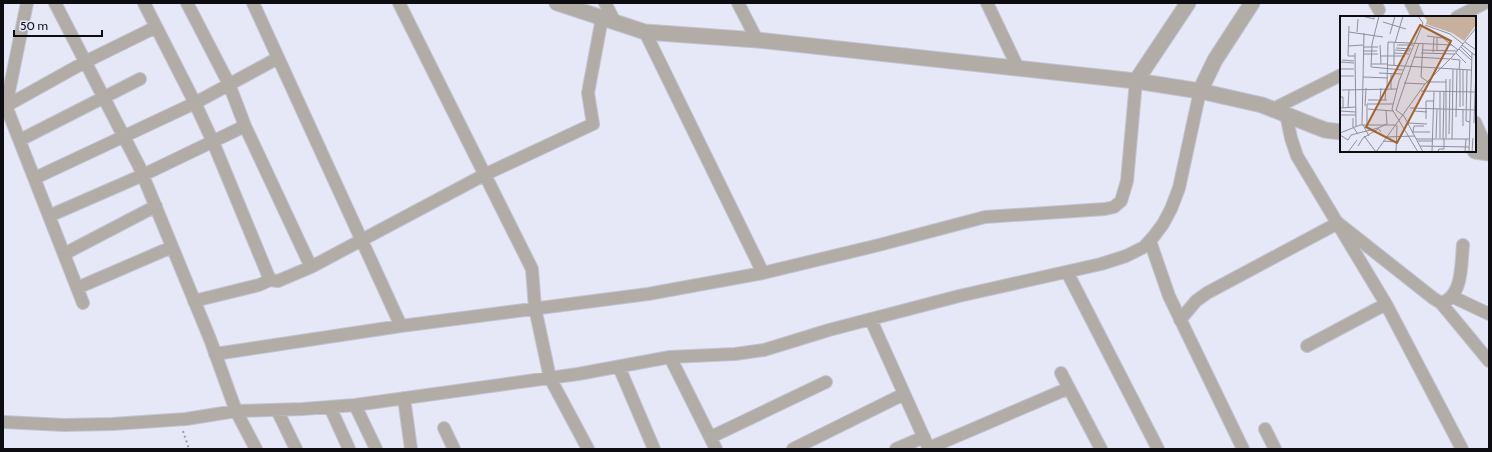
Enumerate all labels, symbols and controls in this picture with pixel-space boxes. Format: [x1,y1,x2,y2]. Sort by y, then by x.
scale bar [14,12,102,38]
inset map [1340,16,1476,152]
text: 50 m [20,18,48,33]

